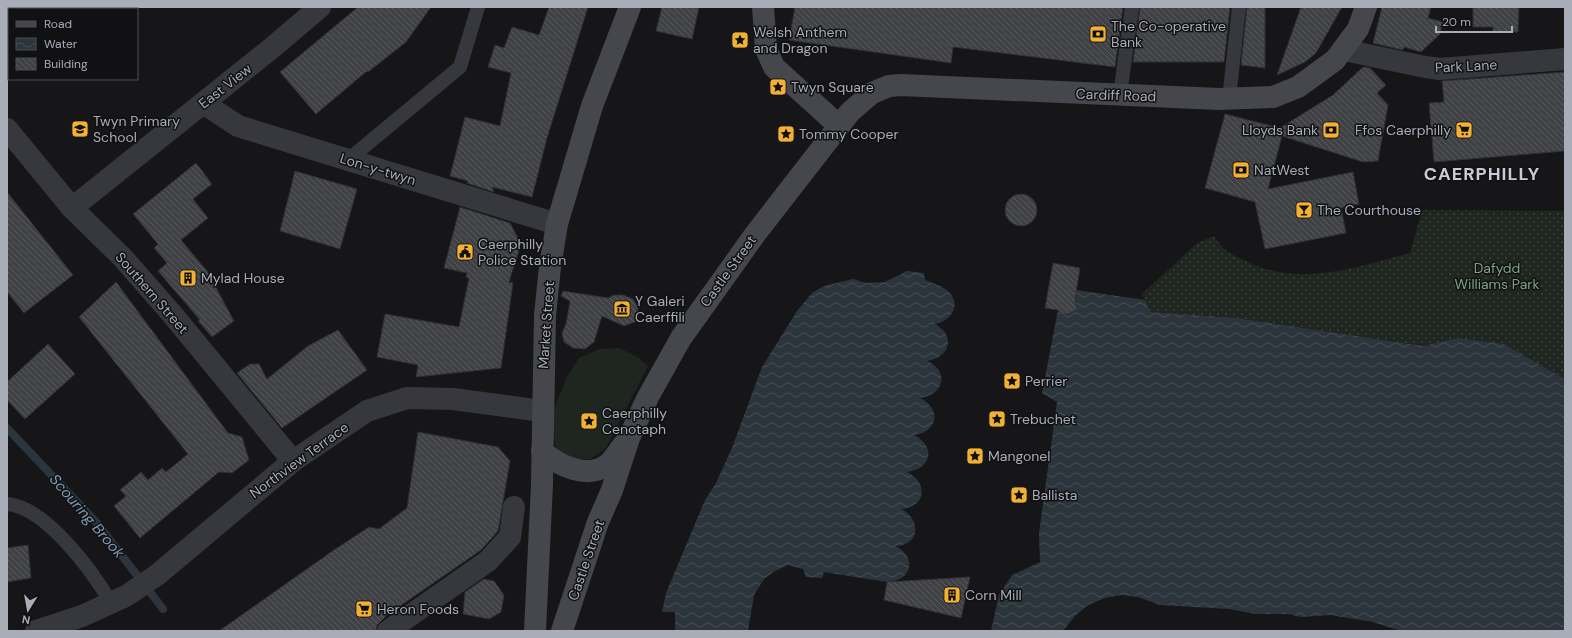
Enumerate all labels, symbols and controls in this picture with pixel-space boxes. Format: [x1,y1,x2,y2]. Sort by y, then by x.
legend [8,8,138,80]
scale bar [1436,8,1512,34]
text: 20 m [1442,14,1471,30]
text: Road [44,16,72,32]
place label: The Co-operative Bank [1111,17,1226,51]
place label: Welsh Anthem and Dragon [753,23,847,57]
bank icon: The Co-operative Bank [1088,24,1108,44]
place icon: Welsh Anthem and Dragon [730,30,750,50]
text: Water [44,36,78,52]
street label: Park Lane [1434,55,1498,77]
text: Building [44,56,88,72]
street label: East View [195,59,255,112]
place icon: Twyn Square [768,77,788,97]
place label: Twyn Square [791,78,874,96]
street label: Cardiff Road [1075,85,1157,105]
place label: Twyn Primary School [93,112,180,146]
school or university icon: Twyn Primary School [70,119,90,139]
bank icon: Lloyds Bank [1321,120,1341,140]
supermarket icon: Ffos Caerphilly [1454,120,1474,140]
place label: Lloyds Bank [1242,121,1318,139]
place label: Ffos Caerphilly [1355,121,1451,139]
place icon: Tommy Cooper [776,124,796,144]
place label: Tommy Cooper [799,125,899,143]
street label: Lon-y-twyn [338,149,418,189]
bank icon: NatWest [1231,160,1251,180]
place label: NatWest [1254,161,1310,179]
district label: CAERPHILLY [1424,162,1540,186]
bar icon: The Courthouse [1294,200,1314,220]
place label: The Courthouse [1317,201,1421,219]
street label: Castle Street [696,232,760,310]
place label: Caerphilly Police Station [478,235,566,269]
public building icon: Caerphilly Police Station [455,242,475,262]
street label: Southern Street [112,248,192,338]
park label: Dafydd Williams Park [1454,259,1540,293]
building icon: Mylad House [178,268,198,288]
place label: Mylad House [201,269,285,287]
street label: Market Street [534,281,558,369]
place label: Y Galeri Caerffili [635,292,685,326]
museum icon: Y Galeri Caerffili [612,299,632,319]
place icon: Perrier [1002,371,1022,391]
place label: Perrier [1025,372,1068,390]
place label: Caerphilly Cenotaph [602,404,667,438]
place icon: Trebuchet [987,409,1007,429]
place label: Trebuchet [1010,410,1076,428]
place icon: Caerphilly Cenotaph [579,411,599,431]
street label: Northview Terrace [246,418,352,502]
place icon: Mangonel [965,446,985,466]
place label: Mangonel [988,447,1050,465]
water label: Scouring Brook [45,470,129,562]
place icon: Ballista [1009,485,1029,505]
place label: Ballista [1032,486,1078,504]
street label: Castle Street [564,517,608,603]
building icon: Corn Mill [942,585,962,605]
place label: Corn Mill [965,586,1022,604]
north arrow [8,590,48,630]
supermarket icon: Heron Foods [354,599,374,619]
place label: Heron Foods [377,600,459,618]
text: N [21,612,31,627]

